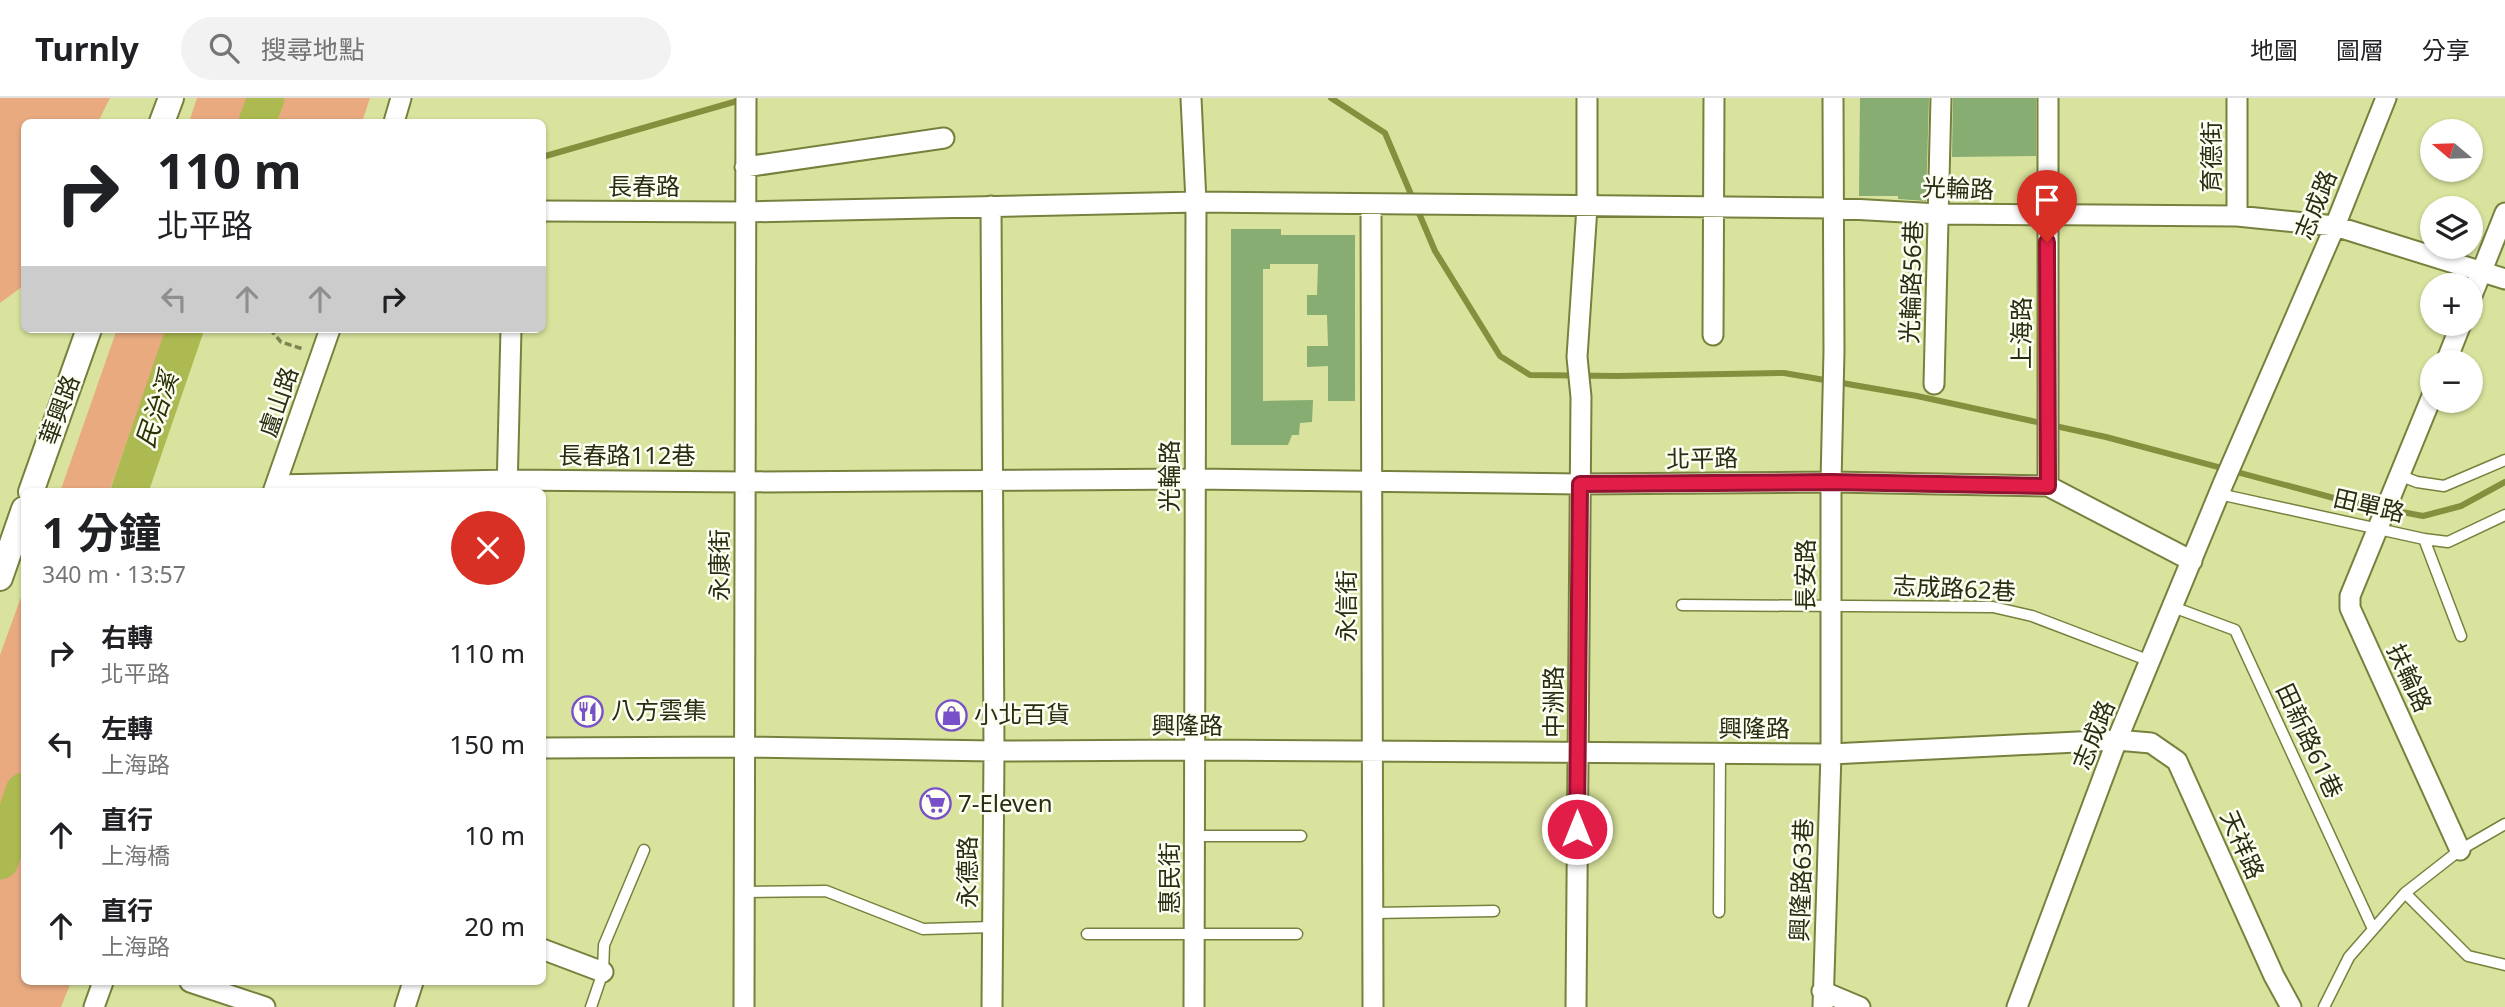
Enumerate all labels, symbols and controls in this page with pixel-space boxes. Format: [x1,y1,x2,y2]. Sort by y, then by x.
search box [181,17,671,80]
text: Turnly [35,26,139,71]
icon: search [205,29,243,67]
text: 搜尋地點 [261,31,365,67]
text: 地圖 [2250,33,2298,66]
text: 圖層 [2336,33,2384,66]
text: 分享 [2422,33,2470,66]
north arrow [2420,119,2483,182]
map controls [2420,119,2483,413]
street label: 育德街 [2194,121,2227,193]
text: 110 m [157,137,302,203]
icon: right [42,147,133,238]
street label: 志成路 [2286,165,2343,244]
street label: 長春路 [608,169,680,202]
street label: 光輪路 [1921,170,1995,205]
pin [2017,170,2077,242]
icon: arrive [2028,181,2066,219]
button: layers [2420,196,2483,259]
text: 北平路 [157,203,253,246]
street label: 光輪路56巷 [1892,220,1929,344]
button: + [2420,273,2483,336]
icon: left [155,280,193,318]
icon: ahead [228,280,266,318]
icon: ahead [301,280,339,318]
icon: right [374,280,412,318]
street label: 上海路 [2004,297,2037,369]
button: − [2420,350,2483,413]
street label: 盧山路 [250,362,305,441]
water label: 民治溪 [126,363,187,452]
street label: 華興路 [31,370,86,449]
street label: 長春路112巷 [558,438,696,471]
street label: 光輪路 [1152,440,1185,512]
street label: 北平路 [1666,440,1738,475]
street label: 田單路 [2331,480,2408,529]
text: 1 分鐘 [42,503,161,560]
button: close [451,511,525,585]
street label: 永康街 [702,529,735,601]
street label: 長安路 [1788,539,1821,611]
text: 340 m · 13:57 [42,558,186,590]
street label: 志成路62巷 [1892,568,2017,607]
street label: 永信街 [1329,570,1362,642]
text: 右轉 [101,619,153,655]
icon: right [42,634,80,672]
text: 110 m [449,635,525,671]
street label: 扶輪路 [2380,638,2441,717]
text: 北平路 [101,657,170,689]
street label: 中洲路 [1536,666,1569,738]
street label: 田新路61巷 [2269,677,2351,803]
place label: 八方雲集 [611,693,707,726]
restaurant icon: 八方雲集 [571,694,605,728]
street label: 志成路 [2064,695,2121,774]
place label: 小北百貨 [974,697,1070,730]
shop icon: 小北百貨 [934,698,968,732]
street label: 興隆路 [1151,708,1223,741]
text: 左轉 [101,710,153,746]
street label: 興隆路 [1718,711,1790,744]
icon: left [42,725,80,763]
text: 150 m [449,726,525,762]
text: 上海路 [101,748,170,780]
place label: 7-Eleven [958,786,1053,819]
supermarket icon: 7-Eleven [918,787,952,821]
position arrow [1540,792,1614,866]
text: 直行 [101,801,153,837]
street label: 天祥路 [2214,805,2273,884]
icon: ahead [42,816,80,854]
text: 10 m [464,817,525,853]
street label: 興隆路63巷 [1782,818,1819,942]
street label: 永德路 [950,836,983,908]
text: 上海橋 [101,839,170,871]
street label: 惠民街 [1152,842,1185,914]
text: 直行 [101,892,153,928]
icon: ahead [42,907,80,945]
text: 20 m [464,908,525,944]
text: 上海路 [101,930,170,962]

